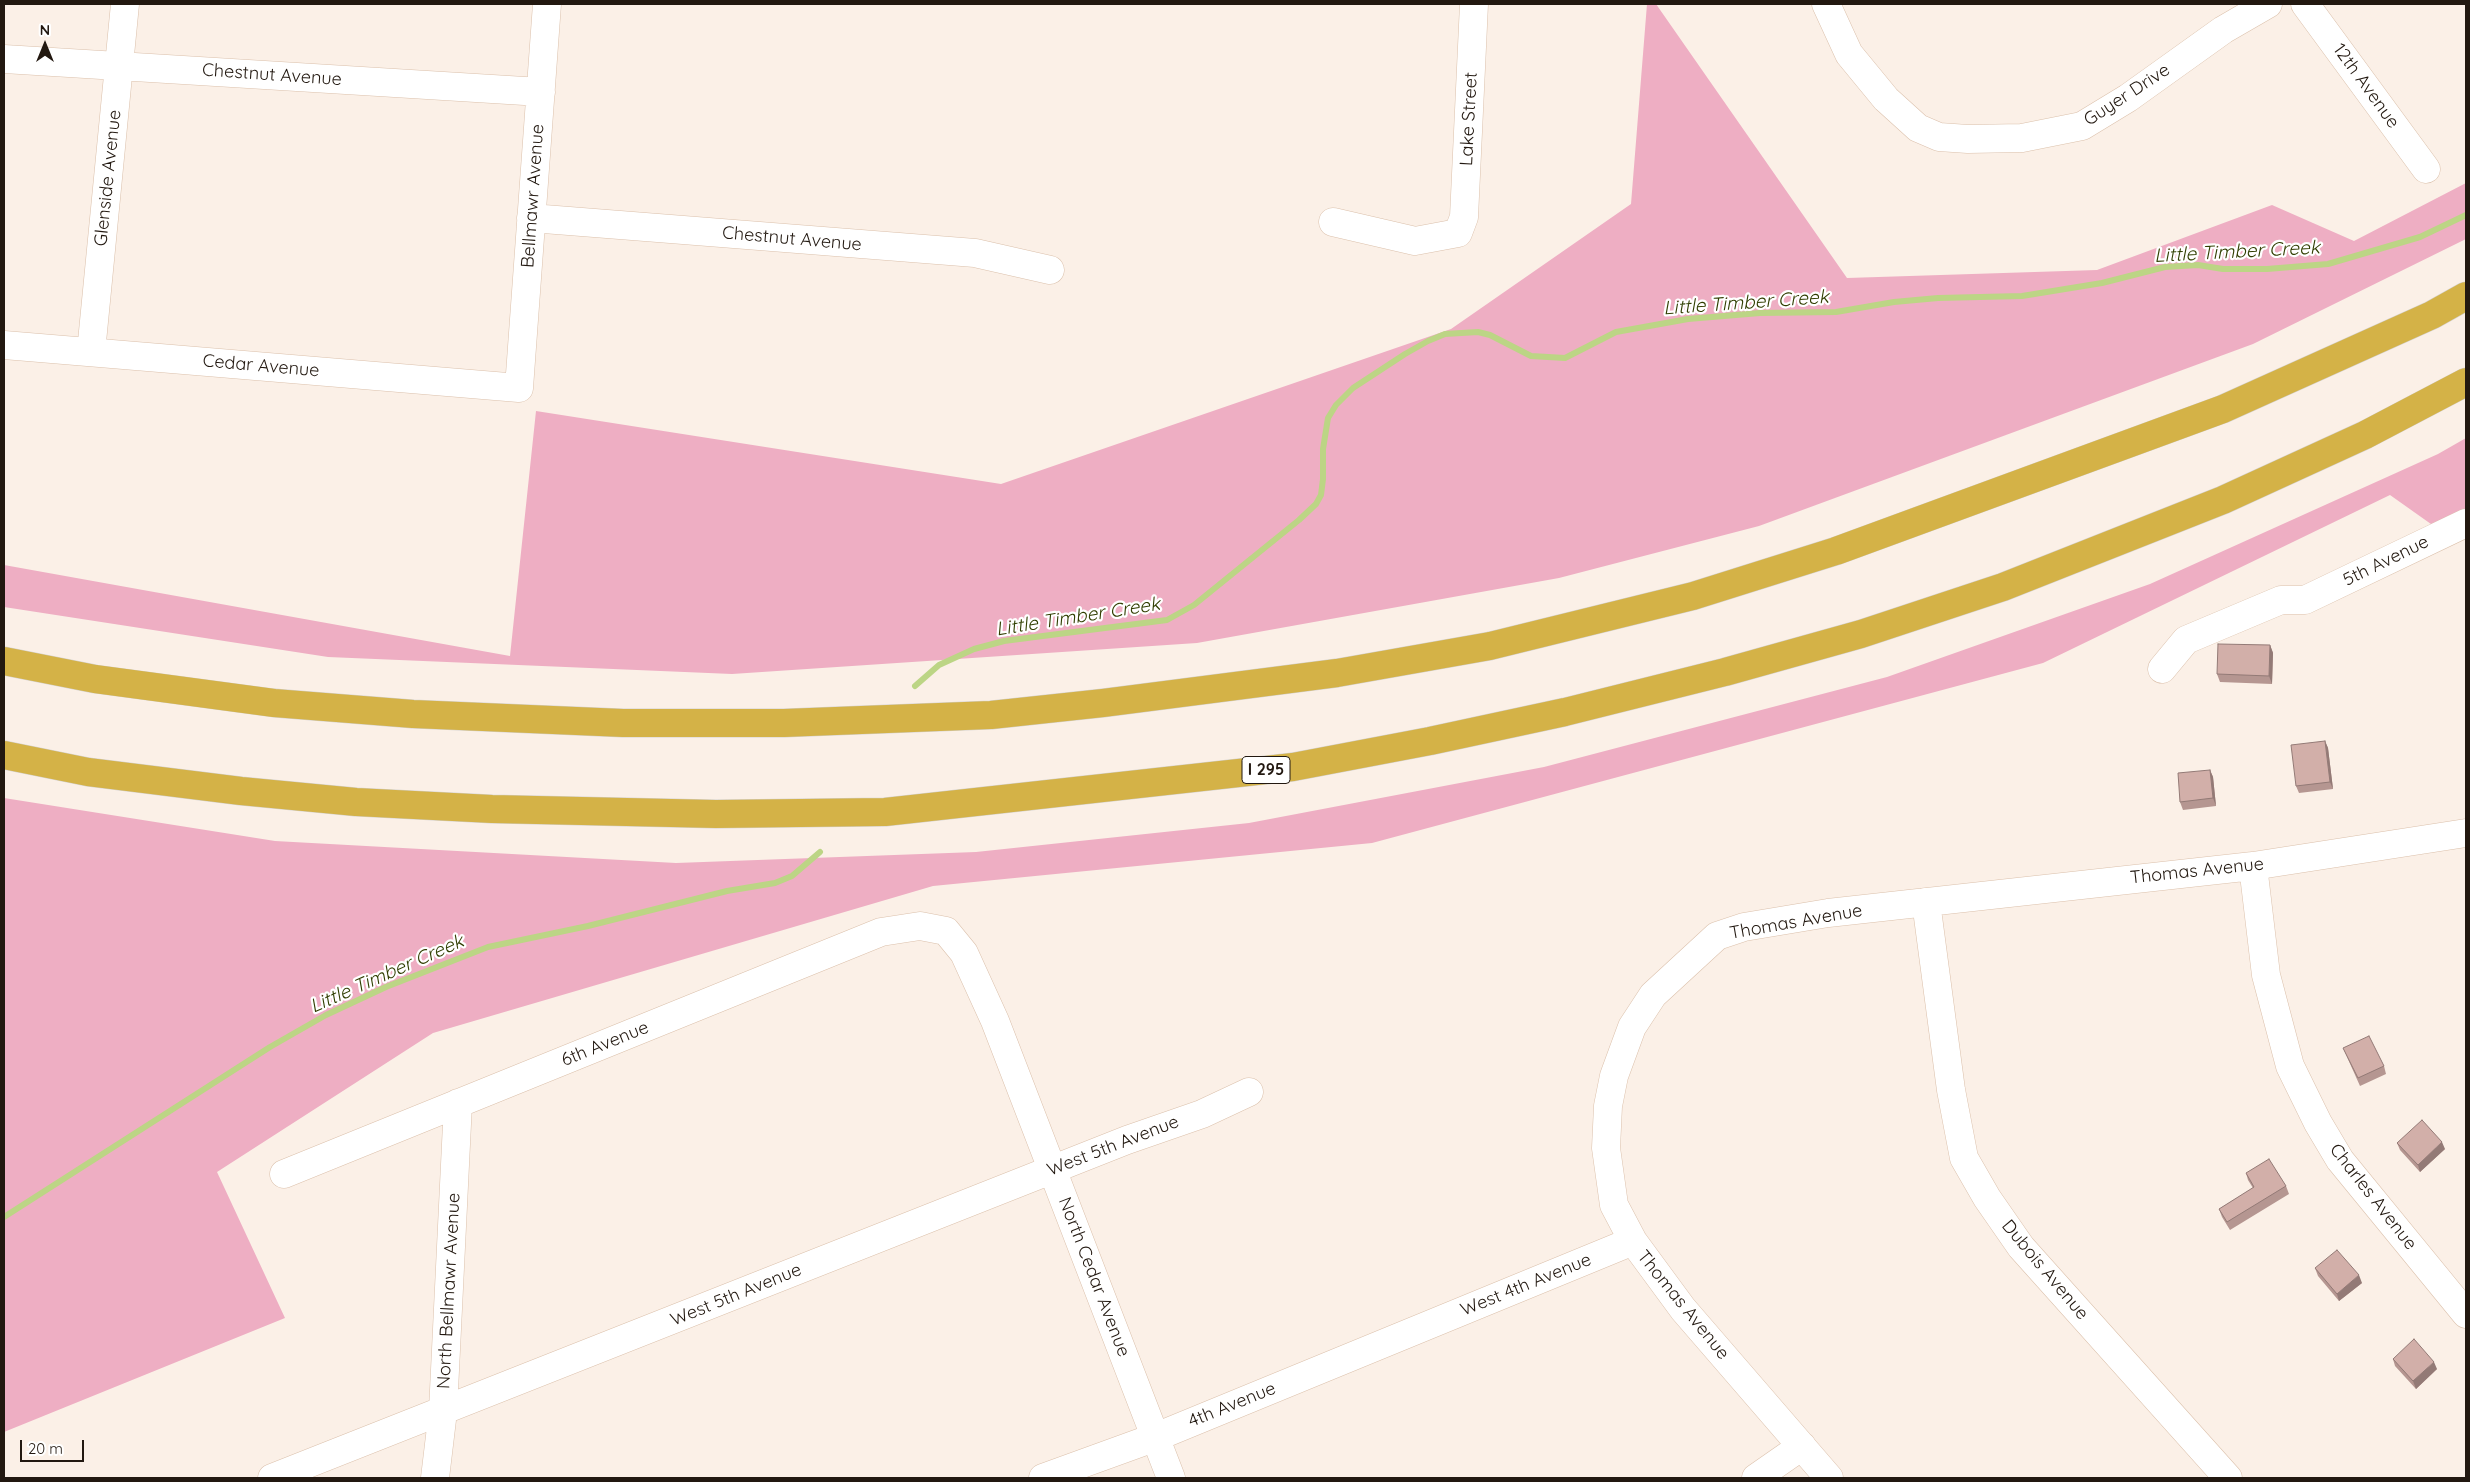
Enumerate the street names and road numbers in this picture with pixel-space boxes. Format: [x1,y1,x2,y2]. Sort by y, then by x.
street label: 12th Avenue [2328,39,2404,133]
street label: Chestnut Avenue [201,59,343,91]
street label: Guyer Drive [2080,59,2174,131]
street label: Lake Street [1456,72,1482,166]
street label: Glenside Avenue [90,109,126,247]
street label: Bellmawr Avenue [517,123,549,269]
street label: Chestnut Avenue [721,222,863,256]
street label: Cedar Avenue [202,350,320,382]
street label: 5th Avenue [2340,531,2432,591]
road number: I 295 [1242,756,1290,784]
street label: Thomas Avenue [2129,853,2265,889]
street label: Thomas Avenue [1728,900,1864,944]
street label: 6th Avenue [558,1017,652,1071]
street label: West 5th Avenue [1044,1111,1182,1181]
street label: Charles Avenue [2325,1140,2421,1254]
street label: North Bellmawr Avenue [433,1192,465,1390]
street label: North Cedar Avenue [1054,1194,1134,1360]
street label: Dubois Avenue [1997,1216,2093,1324]
street label: Thomas Avenue [1632,1246,1734,1364]
street label: West 4th Avenue [1458,1249,1594,1321]
street label: West 5th Avenue [667,1259,805,1331]
street label: 4th Avenue [1185,1378,1279,1432]

